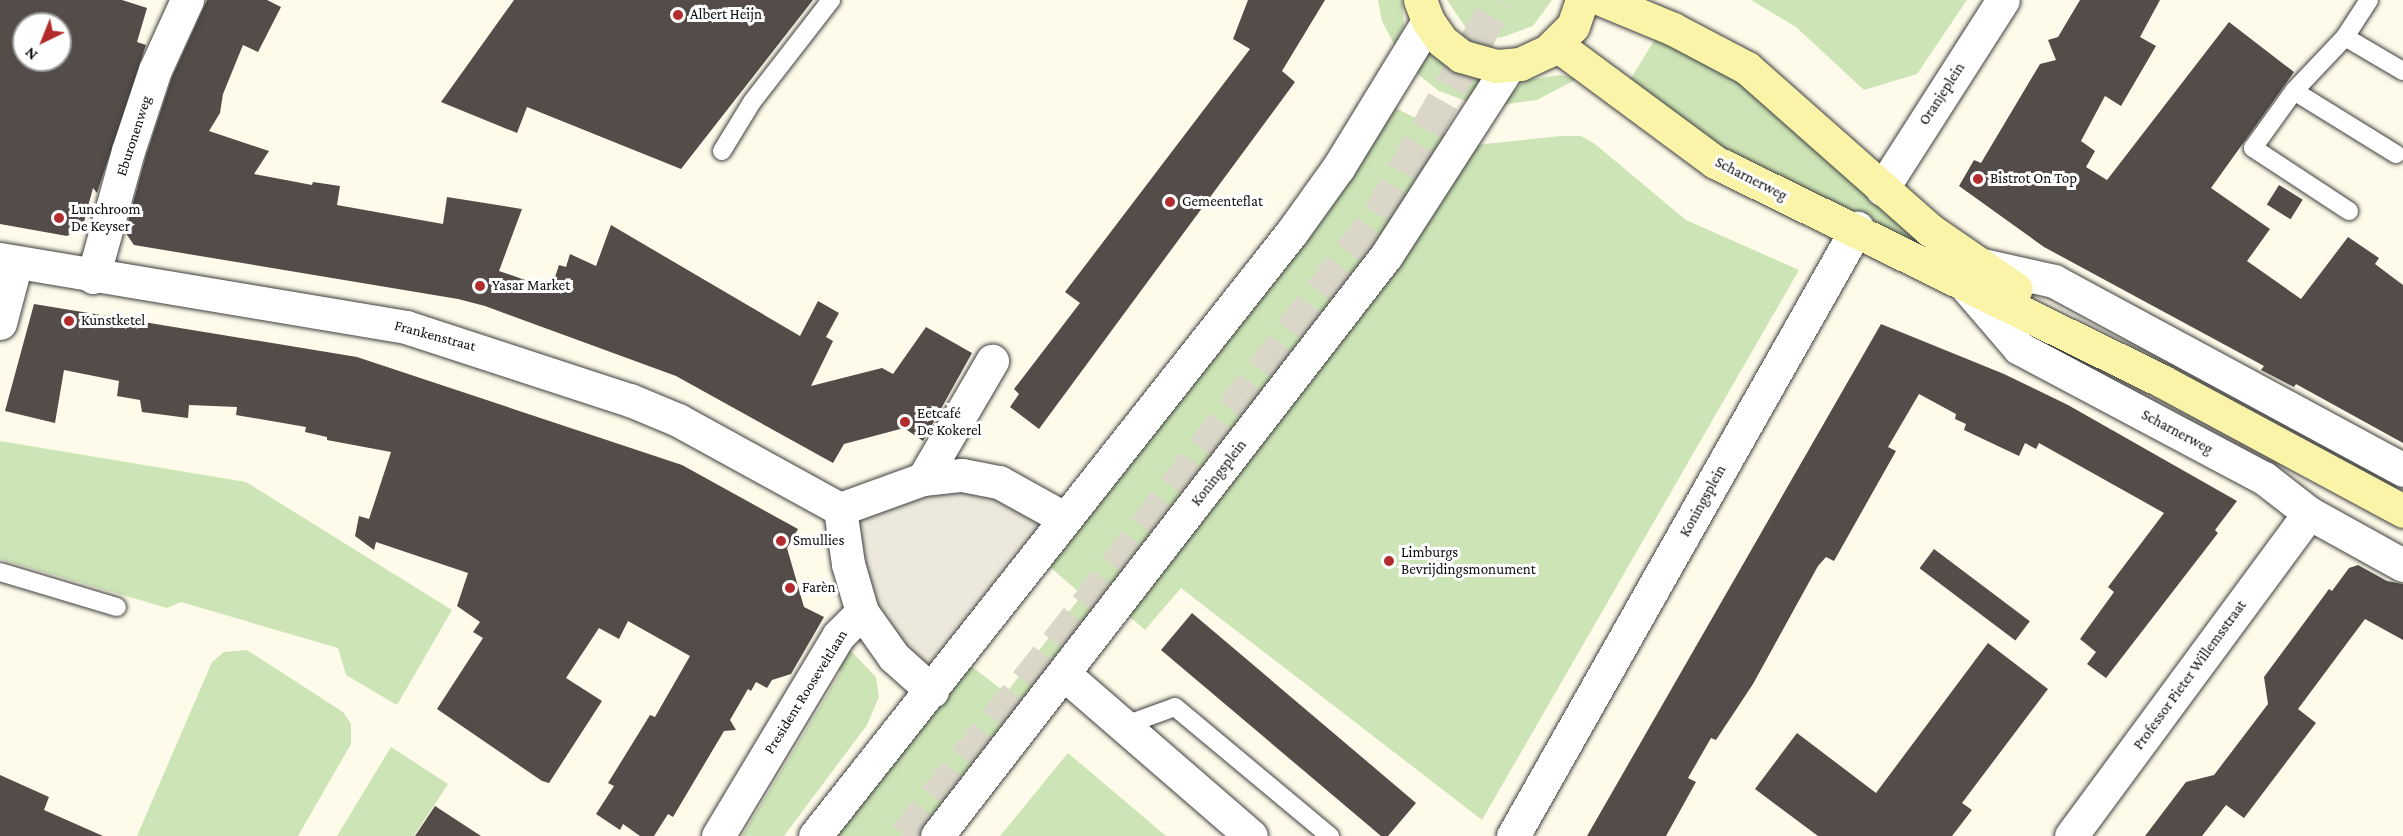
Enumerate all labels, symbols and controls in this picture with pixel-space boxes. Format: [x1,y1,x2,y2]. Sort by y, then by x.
place label: Albert Heijn [690,6,762,24]
marker: Albert Heijn [671,8,685,22]
north arrow [12,12,72,72]
text: N [21,44,41,64]
street label: Oranjeplein [1915,59,1969,129]
street label: Eburonenweg [113,93,155,179]
street label: Scharnerweg [1712,153,1790,205]
place label: Bistrot On Top [1990,170,2077,188]
marker: Bistrot On Top [1971,172,1985,186]
place label: Gemeenteflat [1182,193,1263,211]
marker: Gemeenteflat [1163,195,1177,209]
place label: Lunchroom De Keyser [71,200,141,235]
marker: Lunchroom De Keyser [52,211,66,225]
place label: Yasar Market [492,277,570,295]
marker: Yasar Market [473,279,487,293]
place label: Kunstketel [81,312,145,330]
marker: Kunstketel [62,314,76,328]
street label: Frankenstraat [392,316,478,356]
place label: Eetcafé De Kokerel [917,404,981,439]
street label: Scharnerweg [2138,406,2216,458]
marker: Eetcafé De Kokerel [898,415,912,429]
street label: Koningsplein [1187,436,1251,510]
street label: Koningsplein [1676,462,1730,540]
place label: Smullies [793,532,844,550]
marker: Smullies [774,534,788,548]
place label: Limburgs Bevrijdingsmonument [1401,543,1536,578]
marker: Limburgs Bevrijdingsmonument [1382,554,1396,568]
place label: Farèn [802,579,836,597]
marker: Farèn [783,581,797,595]
street label: Professor Pieter Willemsstraat [2130,597,2250,753]
street label: President Rooseveltlaan [761,627,851,757]

